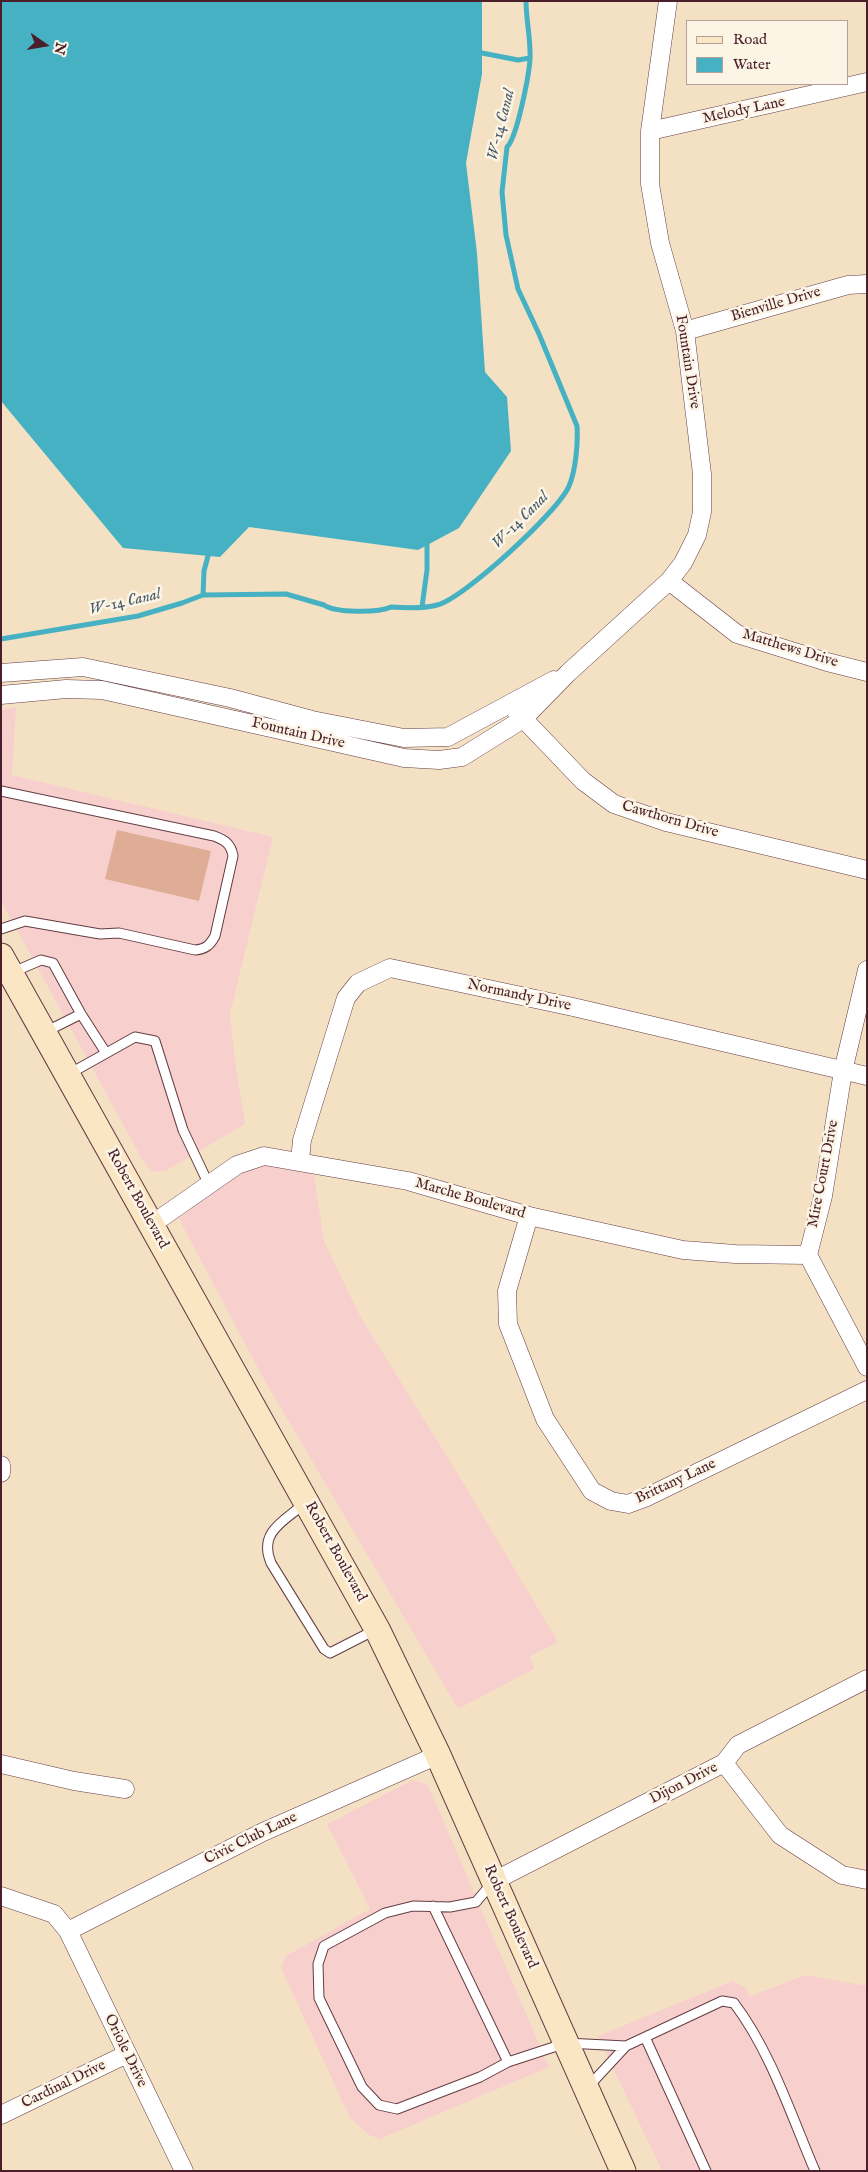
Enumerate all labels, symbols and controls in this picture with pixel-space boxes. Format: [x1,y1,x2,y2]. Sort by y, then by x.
north arrow [20,20,70,70]
legend [686,20,848,85]
text: Road [733,30,767,49]
text: N [49,40,70,56]
text: Water [733,55,770,74]
water label: W-14 Canal [484,87,520,163]
street label: Melody Lane [701,94,787,128]
street label: Bienville Drive [729,284,823,326]
street label: Fountain Drive [671,314,703,410]
water label: W-14 Canal [489,489,553,553]
water label: W-14 Canal [87,585,163,621]
street label: Matthews Drive [740,626,840,672]
street label: Fountain Drive [250,715,346,753]
street label: Cawthorn Drive [620,798,720,842]
street label: Normandy Drive [465,976,573,1016]
street label: Mire Court Drive [805,1119,843,1229]
street label: Robert Boulevard [102,1146,172,1252]
street label: Marche Boulevard [413,1175,527,1223]
street label: Brittany Lane [633,1456,719,1508]
street label: Robert Boulevard [300,1499,370,1605]
street label: Dijon Drive [647,1759,721,1809]
street label: Civic Club Lane [202,1809,300,1869]
street label: Robert Boulevard [479,1862,541,1972]
street label: Oriole Drive [100,2012,150,2090]
street label: Cardinal Drive [19,2057,109,2113]

